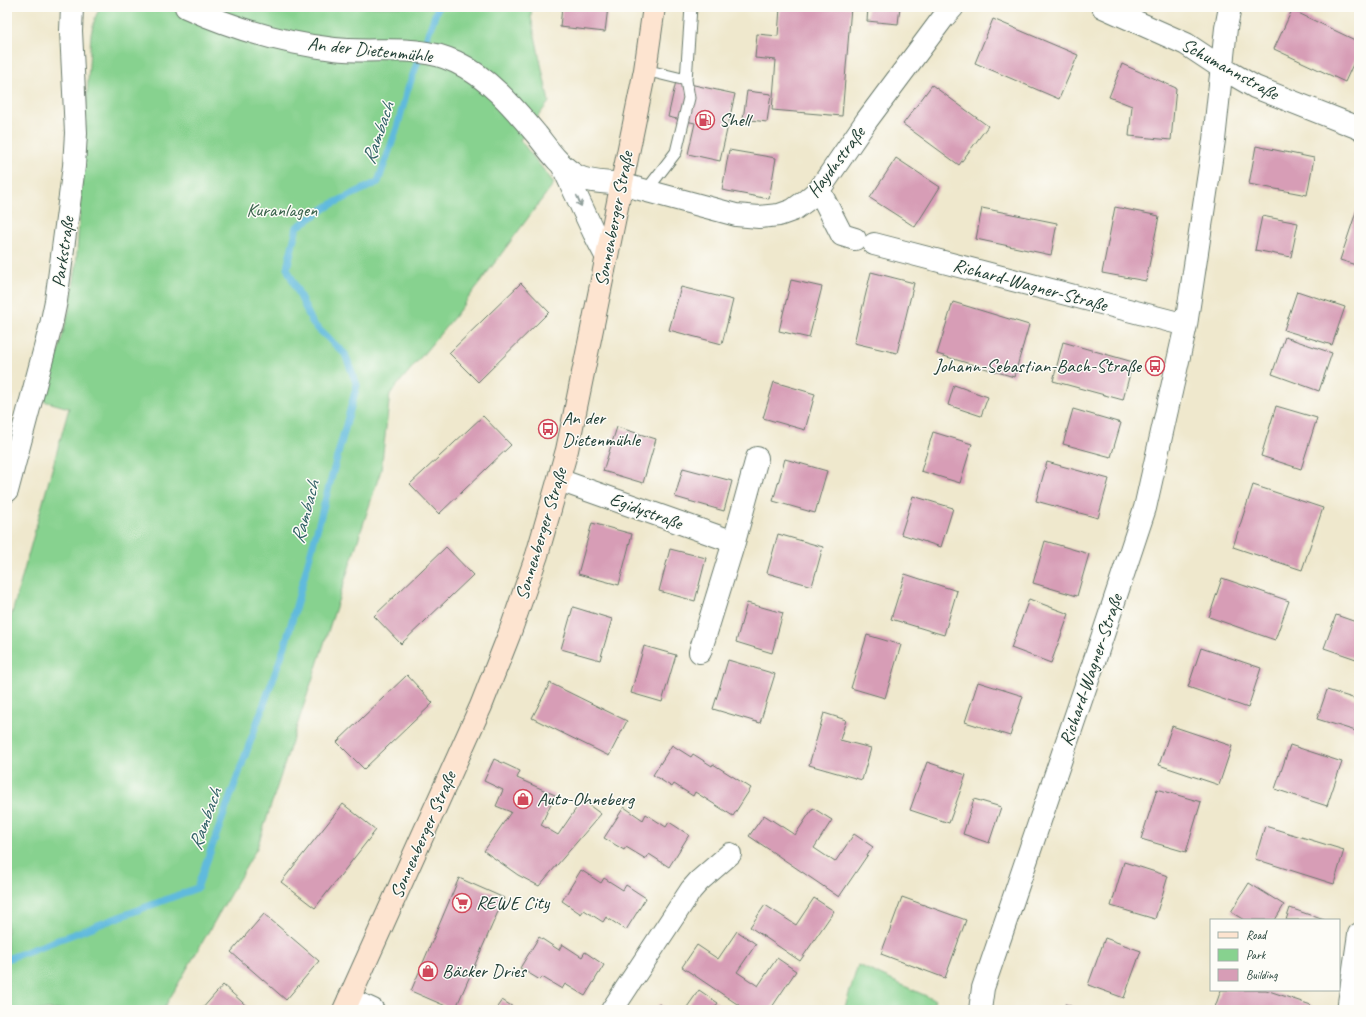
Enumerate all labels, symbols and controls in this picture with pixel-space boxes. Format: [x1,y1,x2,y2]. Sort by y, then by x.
street label: An der Dietenmühle [306,32,435,69]
street label: Schumannstraße [1177,32,1285,106]
water label: Rambach [356,97,401,167]
place label: Shell [719,108,754,132]
fuel station icon: Shell [694,109,716,131]
street label: Haydnstraße [802,120,872,202]
street label: Sonnenberger Straße [589,148,639,289]
one-way arrow [575,194,583,206]
park label: Kuranlagen [247,198,318,222]
street label: Parkstraße [46,213,80,289]
street label: Richard-Wagner-Straße [950,253,1111,318]
place label: Johann-Sebastian-Bach-Straße [933,354,1143,378]
bus stop icon: Johann-Sebastian-Bach-Straße [1144,355,1166,377]
place label: An der Dietenmühle [562,406,642,452]
bus stop icon: An der Dietenmühle [537,418,559,440]
street label: Sonnenberger Straße [510,463,573,603]
water label: Rambach [285,476,326,546]
street label: Egidystraße [606,487,687,536]
street label: Richard-Wagner-Straße [1054,589,1129,749]
street label: Sonnenberger Straße [384,766,463,902]
water label: Rambach [182,783,228,853]
place label: Auto-Ohneberg [537,787,635,811]
shop icon: Auto-Ohneberg [512,788,534,810]
place label: REWE City [476,891,551,915]
supermarket icon: REWE City [451,892,473,914]
legend [1210,919,1340,991]
text: Road [1246,927,1268,943]
text: Park [1246,947,1267,963]
place label: Bäcker Dries [442,959,527,983]
shop icon: Bäcker Dries [417,960,439,982]
text: Building [1246,967,1278,983]

